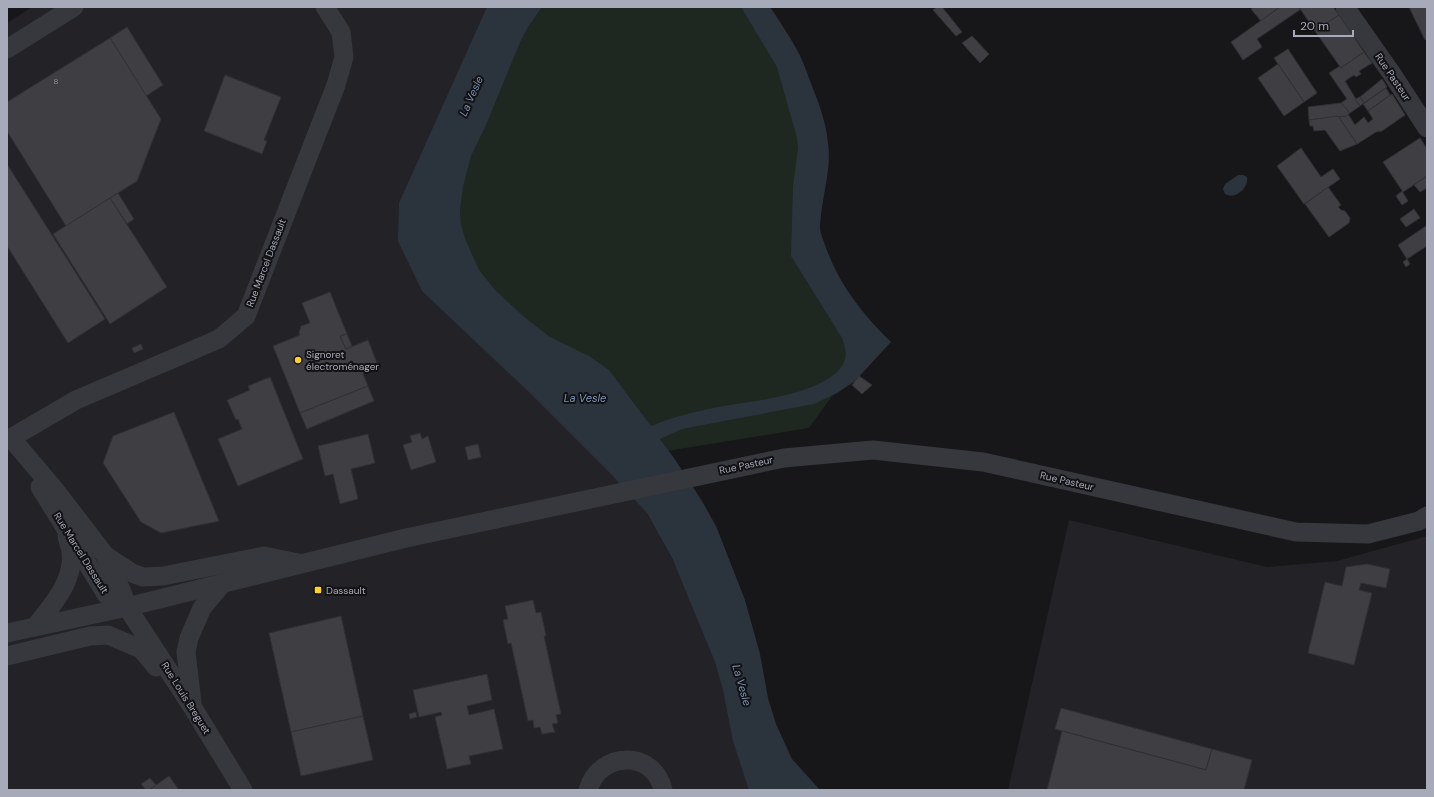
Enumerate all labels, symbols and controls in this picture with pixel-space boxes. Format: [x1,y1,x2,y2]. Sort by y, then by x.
scale bar [1294,12,1353,38]
text: 20 m [1300,18,1329,34]
street label: Rue Pasteur [1372,51,1414,104]
water label: La Vesle [456,74,486,118]
house number: 8 [54,76,59,86]
street label: Rue Marcel Dassault [243,217,289,309]
place label: Signoret électroménager [306,348,379,373]
marker: Signoret électroménager [293,355,303,365]
water label: La Vesle [564,391,606,405]
street label: Rue Pasteur [718,453,774,477]
street label: Rue Pasteur [1039,469,1095,494]
street label: Rue Marcel Dassault [51,510,111,596]
place label: Dassault [326,584,366,597]
marker: Dassault [313,585,323,595]
street label: Rue Louis Breguet [159,659,213,737]
water label: La Vesle [729,663,755,707]

